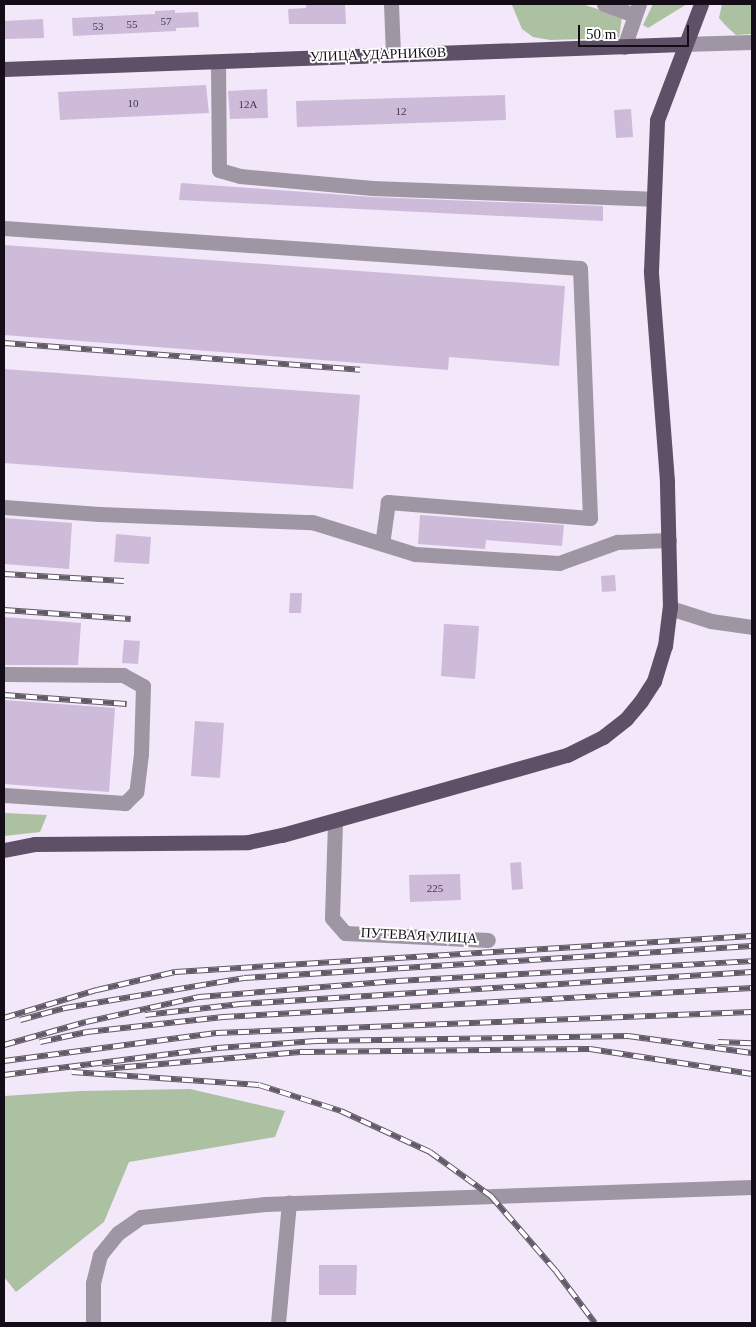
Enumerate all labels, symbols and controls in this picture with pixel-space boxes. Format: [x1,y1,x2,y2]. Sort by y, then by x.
house number: 57 [160,14,172,28]
scale bar [581,15,692,47]
house number: 55 [126,17,138,31]
house number: 53 [92,19,104,33]
text: 50 m [586,26,616,42]
street label: УЛИЦА УДАРНИКОВ [310,44,446,66]
house number: 10 [128,96,138,110]
house number: 12А [239,97,257,111]
house number: 12 [396,104,406,118]
house number: 225 [427,881,443,895]
street label: ПУТЕВАЯ УЛИЦА [360,925,478,947]

